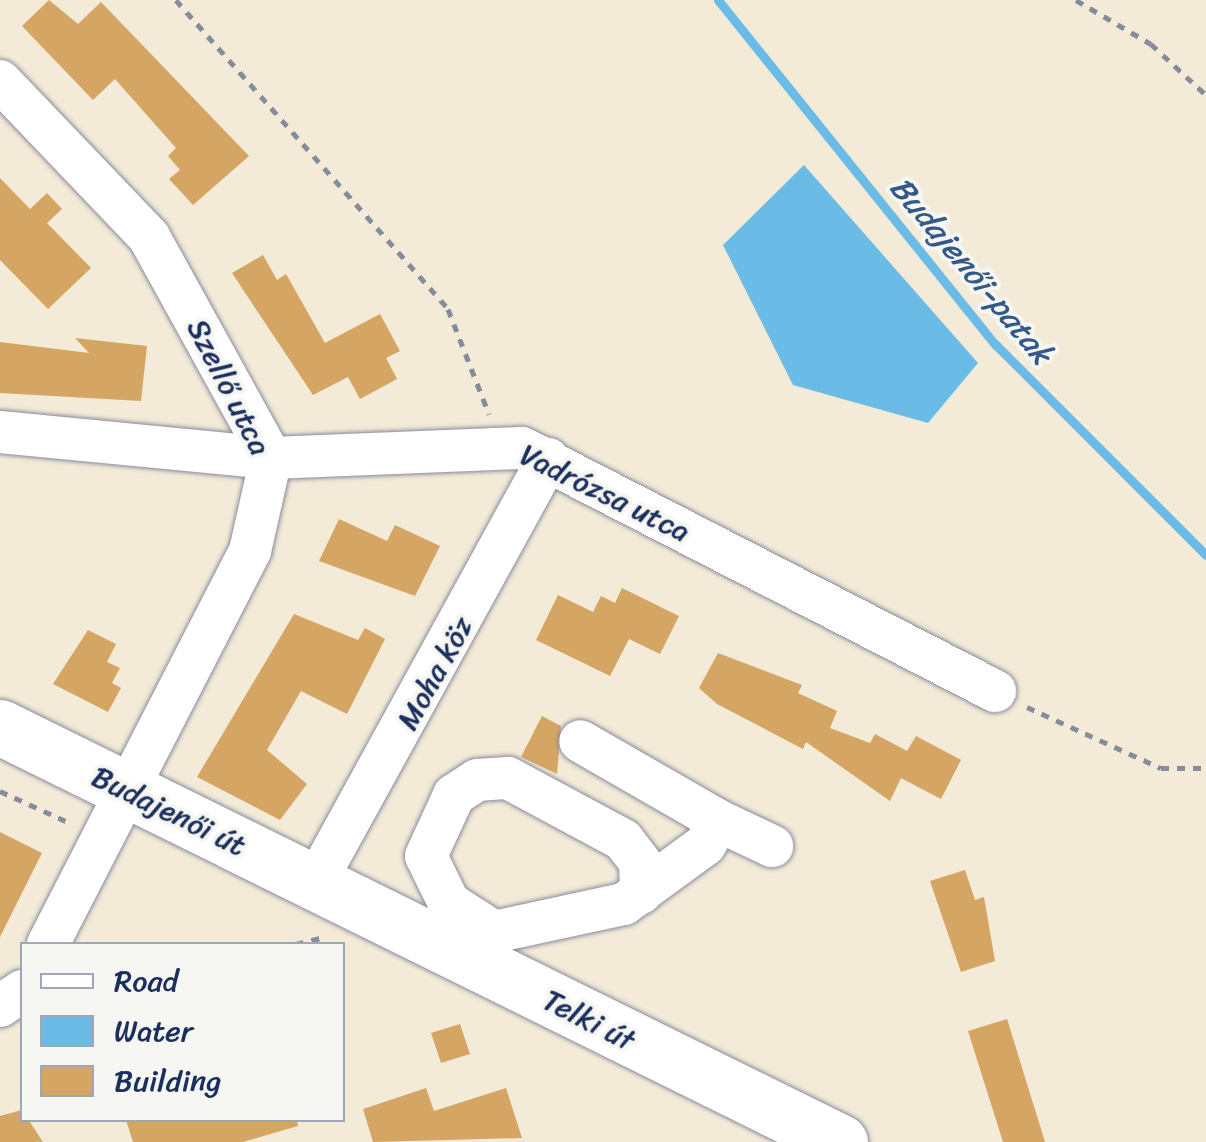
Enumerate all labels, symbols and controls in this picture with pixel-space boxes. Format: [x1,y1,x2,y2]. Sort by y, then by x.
water label: Budajenői-patak [881,169,1061,373]
street label: Szellő utca [179,313,279,461]
street label: Vadrózsa utca [514,436,696,550]
street label: Moha köz [389,610,481,736]
street label: Budajenői út [86,758,252,864]
legend [20,942,345,1122]
text: Road [114,954,178,1008]
street label: Telki út [537,981,641,1059]
text: Water [114,1004,193,1058]
text: Building [114,1054,221,1108]

